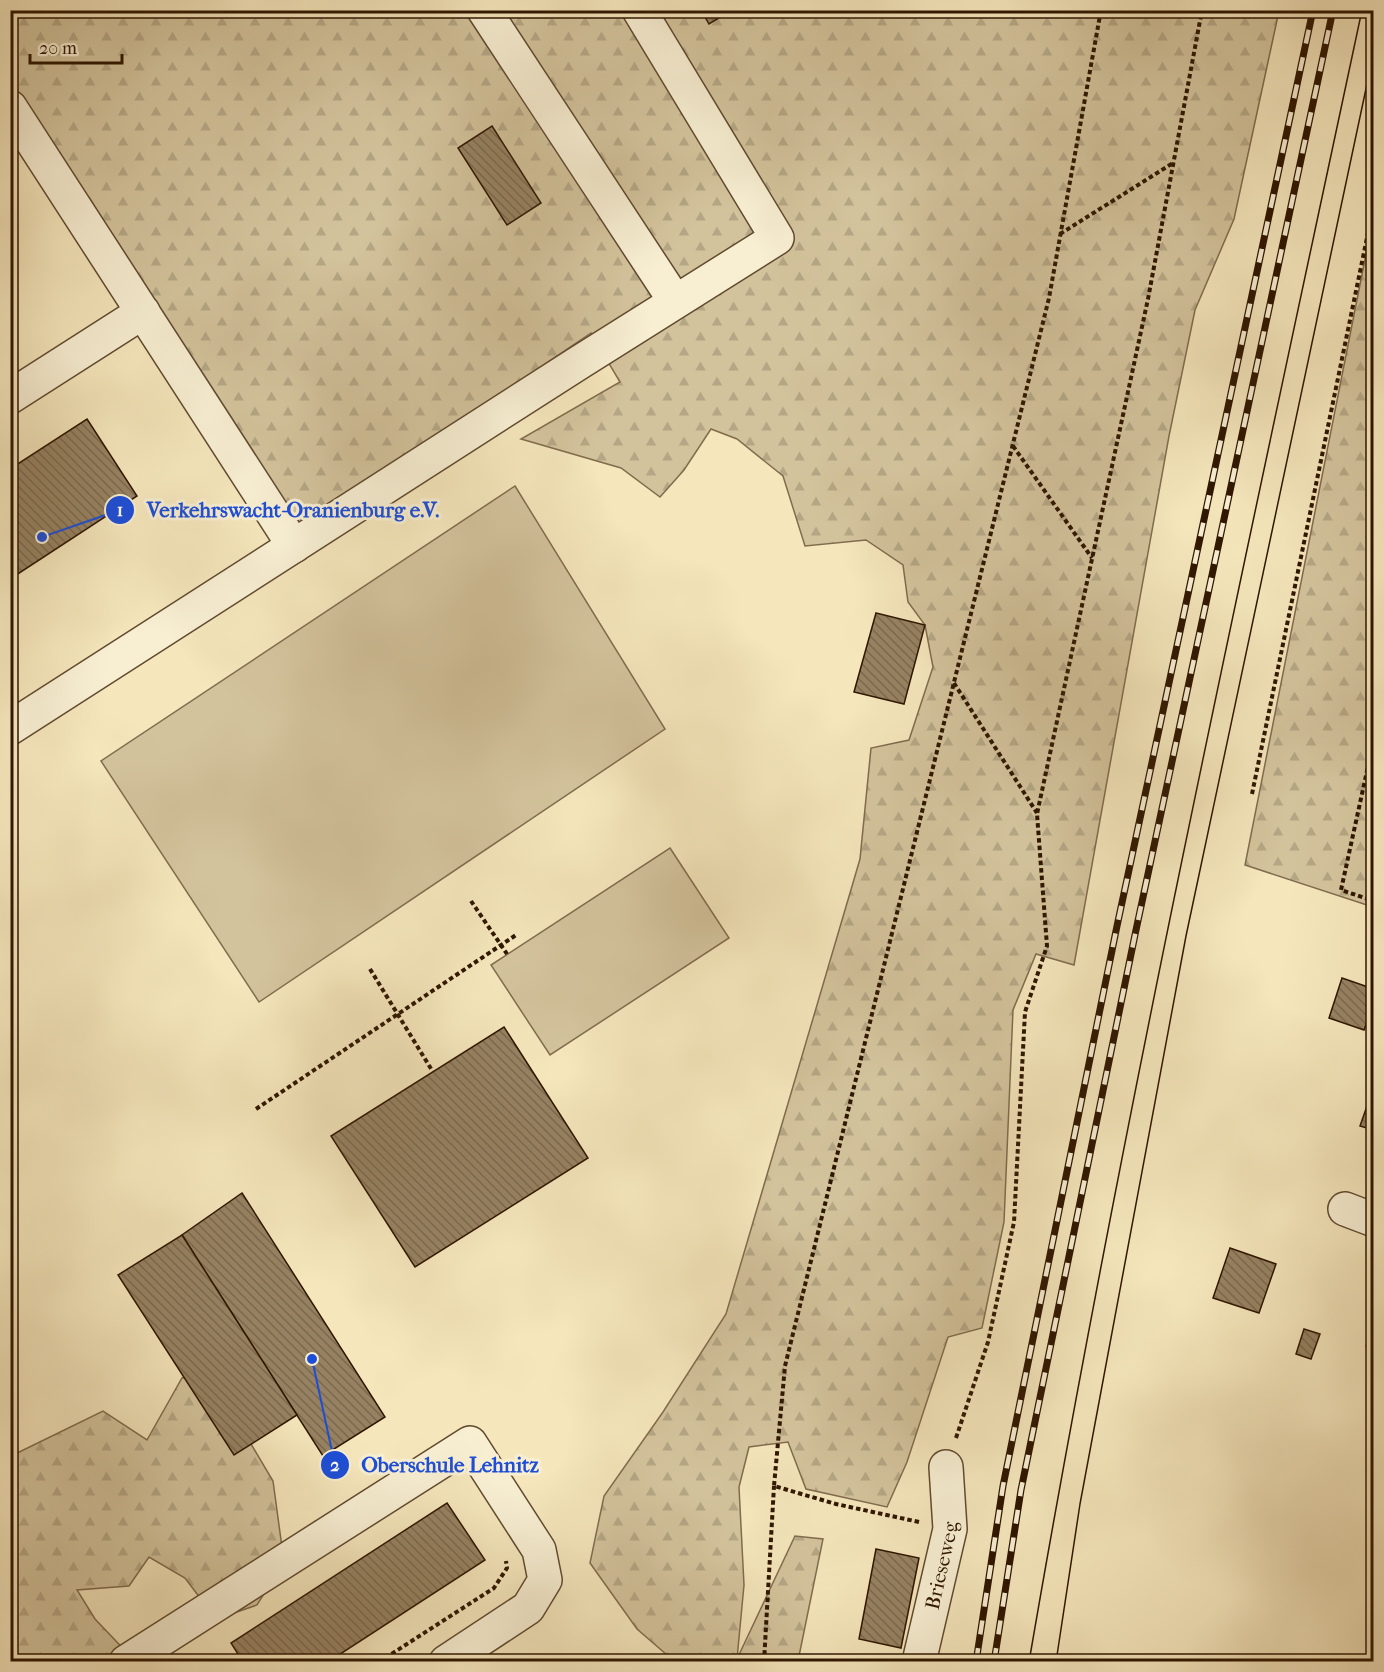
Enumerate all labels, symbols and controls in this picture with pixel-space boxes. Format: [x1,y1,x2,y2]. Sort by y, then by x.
scale bar [30,27,122,65]
text: 20 m [39,38,77,59]
callout: Verkehrswacht-Oranienburg e.V. [105,490,451,529]
text: Verkehrswacht-Oranienburg e.V. [146,498,439,522]
text: 1 [117,500,123,521]
callout: Oberschule Lehnitz [320,1446,551,1485]
text: Oberschule Lehnitz [361,1453,540,1477]
text: 2 [330,1455,340,1476]
street label: Brieseweg [920,1521,962,1612]

